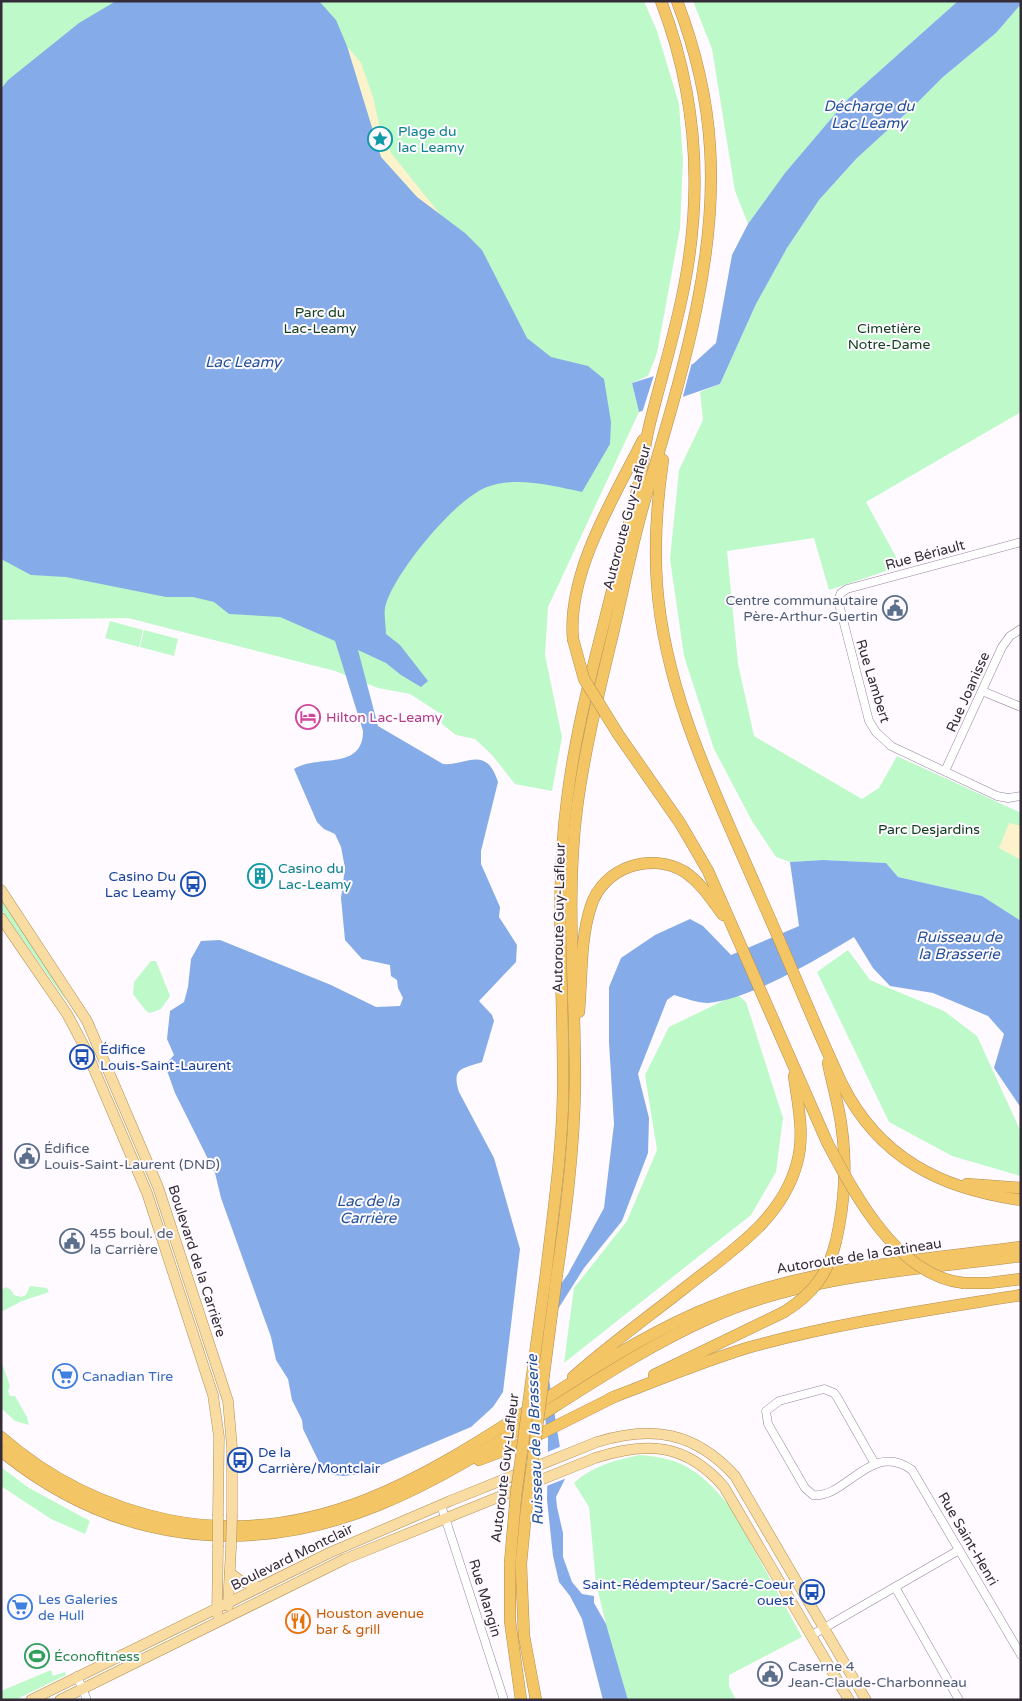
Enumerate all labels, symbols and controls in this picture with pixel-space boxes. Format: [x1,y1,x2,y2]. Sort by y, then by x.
water label: Décharge du Lac Leamy [823,97,915,132]
place label: Plage du lac Leamy [398,123,465,156]
place icon: Plage du lac Leamy [367,126,393,152]
park label: Parc du Lac-Leamy [283,304,357,337]
park label: Cimetière Notre-Dame [848,320,930,353]
water label: Lac Leamy [205,353,283,371]
street label: Autoroute Guy-Lafleur [599,442,655,592]
street label: Rue Bériault [883,536,967,574]
place label: Centre communautaire Père-Arthur-Guertin [725,592,878,625]
public building icon: Centre communautaire Père-Arthur-Guertin [882,595,908,621]
street label: Rue Lambert [852,637,894,725]
street label: Rue Joanisse [943,649,993,735]
hotel icon: Hilton Lac-Leamy [295,704,321,730]
place label: Hilton Lac-Leamy [326,709,443,726]
park label: Parc Desjardins [878,821,980,838]
street label: Autoroute Guy-Lafleur [549,842,569,993]
place label: Casino du Lac-Leamy [278,860,352,893]
building icon: Casino du Lac-Leamy [247,863,273,889]
place label: Casino Du Lac Leamy [105,868,176,901]
bus stop icon: Casino Du Lac Leamy [180,871,206,897]
water label: Ruisseau de la Brasserie [916,928,1003,963]
place label: Édifice Louis-Saint-Laurent [100,1041,232,1074]
bus stop icon: Édifice Louis-Saint-Laurent [69,1044,95,1070]
place label: Édifice Louis-Saint-Laurent (DND) [44,1140,220,1173]
public building icon: Édifice Louis-Saint-Laurent (DND) [14,1143,40,1169]
street label: Boulevard de la Carrière [164,1183,230,1339]
water label: Lac de la Carrière [337,1192,400,1227]
place label: 455 boul. de la Carrière [90,1225,173,1258]
public building icon: 455 boul. de la Carrière [59,1228,85,1254]
street label: Autoroute de la Gatineau [775,1235,943,1277]
water label: Ruisseau de la Brasserie [523,1353,547,1526]
supermarket icon: Canadian Tire [52,1363,78,1389]
place label: Canadian Tire [82,1368,173,1385]
street label: Autoroute Guy-Lafleur [487,1392,523,1544]
place label: De la Carrière/Montclair [258,1444,381,1477]
bus stop icon: De la Carrière/Montclair [227,1447,253,1473]
street label: Rue Saint-Henri [934,1489,1002,1589]
street label: Boulevard Montclair [228,1520,356,1594]
street label: Rue Mangin [465,1557,505,1639]
place label: Saint-Rédempteur/Sacré-Coeur ouest [582,1576,795,1609]
bus stop icon: Saint-Rédempteur/Sacré-Coeur ouest [799,1579,825,1605]
place label: Les Galeries de Hull [38,1591,118,1624]
supermarket icon: Les Galeries de Hull [7,1594,33,1620]
place label: Houston avenue bar & grill [316,1605,424,1638]
restaurant icon: Houston avenue bar & grill [285,1608,311,1634]
sports icon: Éconofitness [24,1643,50,1669]
place label: Éconofitness [54,1648,140,1665]
place label: Caserne 4 Jean-Claude-Charbonneau [788,1658,967,1691]
public building icon: Caserne 4 Jean-Claude-Charbonneau [757,1661,783,1687]

